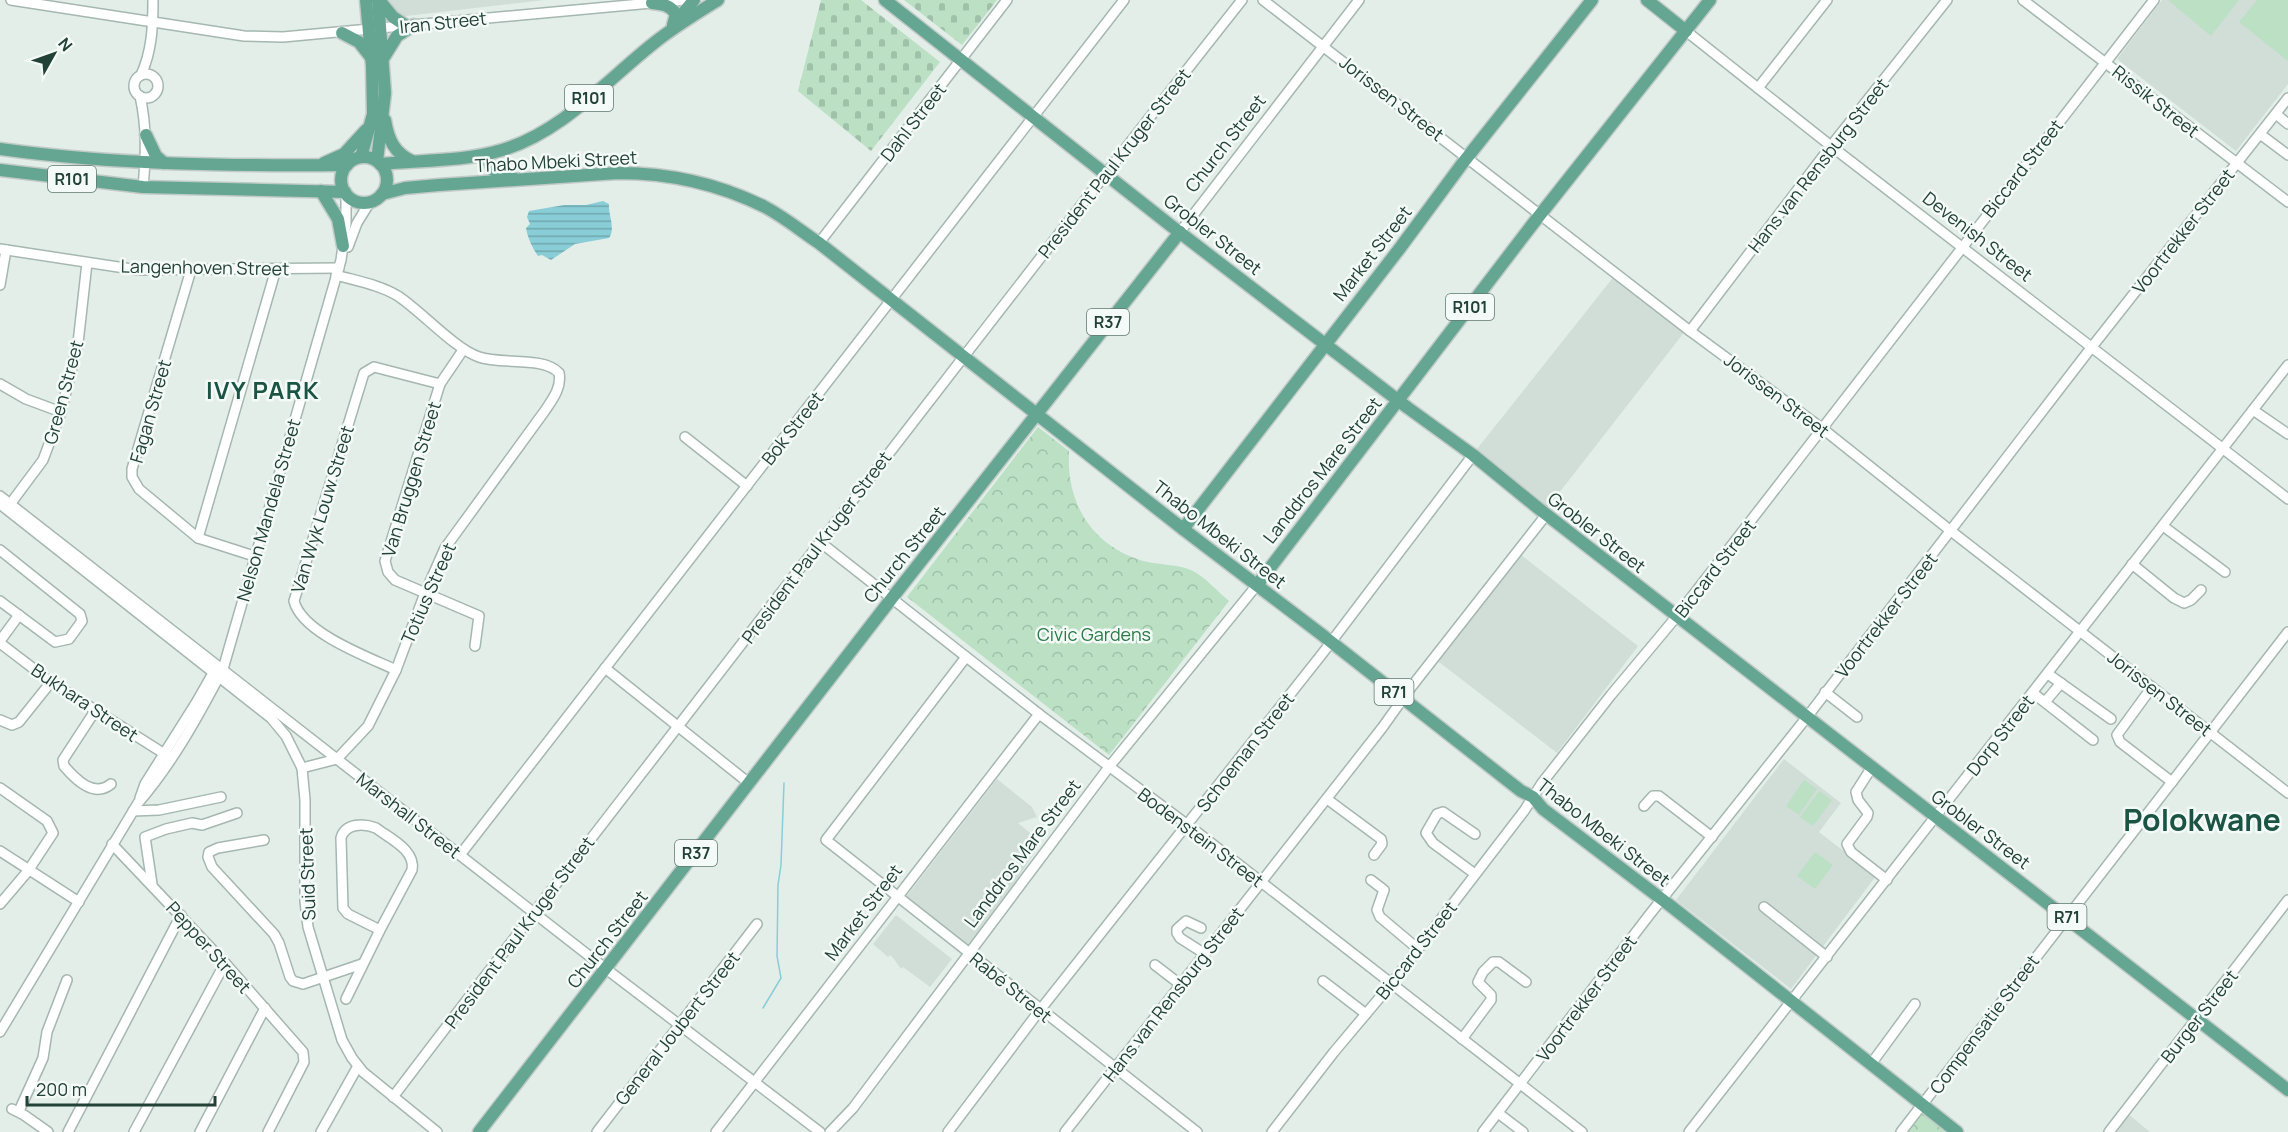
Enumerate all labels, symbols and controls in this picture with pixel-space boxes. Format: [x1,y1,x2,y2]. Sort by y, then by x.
street label: Iran Street [398,5,488,39]
north arrow [24,24,84,84]
text: N [53,33,78,56]
street label: Jorissen Street [1335,50,1449,146]
street label: Rissik Street [2108,60,2204,142]
street label: President Paul Kruger Street [1032,63,1196,263]
street label: Hans van Rensburg Street [1742,73,1894,257]
street label: Dahl Street [875,78,951,166]
road number: R101 [565,85,613,111]
street label: Church Street [1179,89,1271,197]
street label: Biccard Street [1976,114,2068,222]
street label: Thabo Mbeki Street [474,145,638,177]
street label: Voortrekker Street [2127,163,2239,299]
road number: R101 [48,166,96,192]
street label: Devenish Street [1918,186,2038,286]
street label: Grobler Street [1159,188,1267,280]
street label: Market Street [1327,200,1417,306]
street label: Langenhoven Street [120,254,290,280]
road number: R101 [1446,294,1494,320]
road number: R37 [1087,309,1129,335]
street label: Green Street [38,337,88,447]
street label: Jorissen Street [1719,348,1835,442]
street label: Fagan Street [124,356,176,466]
district label: IVY PARK [206,373,320,406]
street label: Bok Street [756,386,828,470]
street label: Landdros Mare Street [1257,392,1387,548]
street label: Van Bruggen Street [376,398,446,560]
street label: Nelson Mandela Street [230,416,306,604]
street label: Van Wyk Louw Street [285,422,359,596]
street label: President Paul Kruger Street [736,446,896,648]
street label: Thabo Mbeki Street [1149,475,1291,593]
street label: Grobler Street [1543,486,1651,578]
street label: Church Street [858,501,950,607]
street label: Biccard Street [1669,514,1761,622]
street label: Totius Street [395,539,461,647]
street label: Voortrekker Street [1830,547,1942,683]
park label: Civic Gardens [1037,622,1151,646]
street label: Jorissen Street [2103,645,2217,741]
street label: Bukhara Street [27,657,143,747]
road number: R71 [1374,679,1414,705]
street label: Schoeman Street [1191,687,1299,817]
street label: Dorp Street [1961,690,2039,780]
street label: Marshall Street [352,767,466,863]
street label: Thabo Mbeki Street [1533,773,1675,891]
street label: Landdros Mare Street [958,774,1086,932]
street label: Bodenstein Street [1133,782,1269,892]
street label: Grobler Street [1927,784,2035,874]
district label: Polokwane [2123,799,2281,840]
street label: Suid Street [293,827,321,921]
street label: President Paul Kruger Street [439,831,599,1033]
road number: R37 [675,840,717,866]
street label: Market Street [819,859,907,965]
street label: Church Street [561,885,653,993]
street label: Pepper Street [161,896,257,998]
street label: Biccard Street [1370,896,1462,1004]
street label: Hans van Rensburg Street [1097,902,1249,1086]
road number: R71 [2048,904,2086,930]
street label: Voortrekker Street [1530,930,1642,1066]
street label: General Joubert Street [609,946,745,1110]
street label: Rabé Street [965,947,1057,1027]
street label: Compensatie Street [1924,950,2044,1098]
street label: Burger Street [2155,964,2243,1068]
scale bar [27,1069,214,1107]
text: 200 m [36,1077,87,1101]

